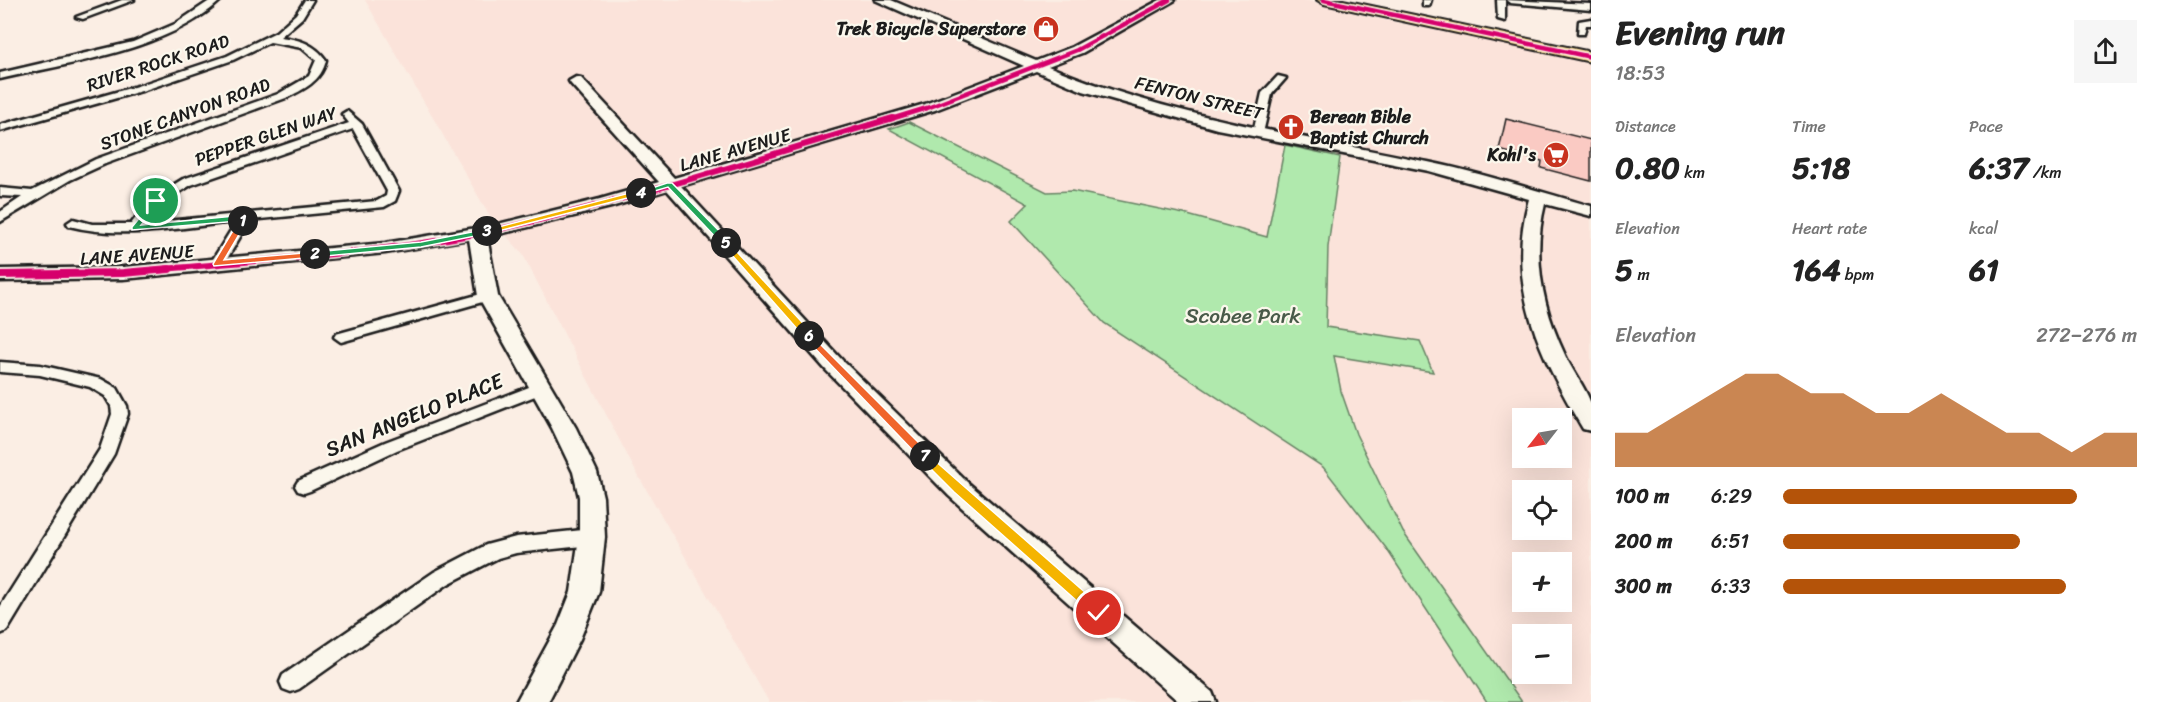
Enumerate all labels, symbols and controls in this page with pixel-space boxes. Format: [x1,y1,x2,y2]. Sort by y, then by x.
text: Evening run [1615,4,1785,62]
place label: Trek Bicycle Superstore [837,13,1027,45]
shop icon: Trek Bicycle Superstore [1031,14,1061,44]
button: share [2074,20,2137,83]
street label: RIVER ROCK ROAD [82,25,234,101]
text: 18:53 [1615,56,1665,91]
street label: FENTON STREET [1132,67,1268,130]
street label: STONE CANYON ROAD [95,68,275,160]
street label: PEPPER GLEN WAY [190,96,343,175]
place label: Berean Bible Baptist Church [1310,101,1429,154]
church icon: Berean Bible Baptist Church [1276,112,1306,142]
text: Distance [1615,112,1676,141]
text: Time [1792,112,1826,141]
text: Pace [1969,112,2003,141]
street label: LANE AVENUE [676,119,795,181]
place label: Kohl's [1486,139,1537,171]
supermarket icon: Kohl's [1541,140,1571,170]
text: 0.80 [1615,141,1680,195]
text: 5:18 [1792,141,1850,195]
text: 6:37 [1969,141,2029,195]
text: km [1680,158,1705,187]
text: /km [2029,158,2062,187]
pin [130,175,181,226]
pin: 4 [626,178,656,208]
text: 4 [636,178,646,207]
icon: arrive [139,184,172,217]
pin: 1 [228,206,258,236]
text: 1 [240,206,246,235]
text: Elevation [1615,214,1680,243]
text: Heart rate [1792,214,1867,243]
text: kcal [1969,214,1998,243]
pin: 3 [472,216,502,246]
text: 3 [483,216,491,245]
pin: 5 [711,228,741,258]
text: 5 [721,228,731,257]
street label: LANE AVENUE [79,235,196,275]
pin: 2 [300,239,330,269]
text: 2 [310,239,320,268]
text: 5 [1615,243,1633,297]
text: 164 [1792,243,1841,297]
text: 61 [1969,243,1999,297]
text: m [1633,260,1650,289]
text: bpm [1841,260,1874,289]
park label: Scobee Park [1186,297,1301,335]
text: Elevation [1615,318,1696,353]
text: 272–276 m [2036,318,2137,353]
pin: 6 [794,321,824,351]
text: 6 [804,321,814,350]
street label: SAN ANGELO PLACE [319,361,510,468]
north arrow [1512,408,1572,468]
map controls [1512,408,1572,684]
pin: 7 [910,441,940,471]
text: 7 [920,441,930,470]
text: 100 m [1615,479,1669,514]
text: 6:29 [1711,479,1752,514]
button: locate [1512,480,1572,540]
text: 200 m [1615,524,1672,559]
text: 6:51 [1711,524,1749,559]
button: + [1512,552,1572,612]
text: 300 m [1615,569,1672,604]
text: 6:33 [1711,569,1750,604]
pin [1073,587,1124,638]
icon: check [1082,596,1115,629]
button: − [1512,624,1572,684]

